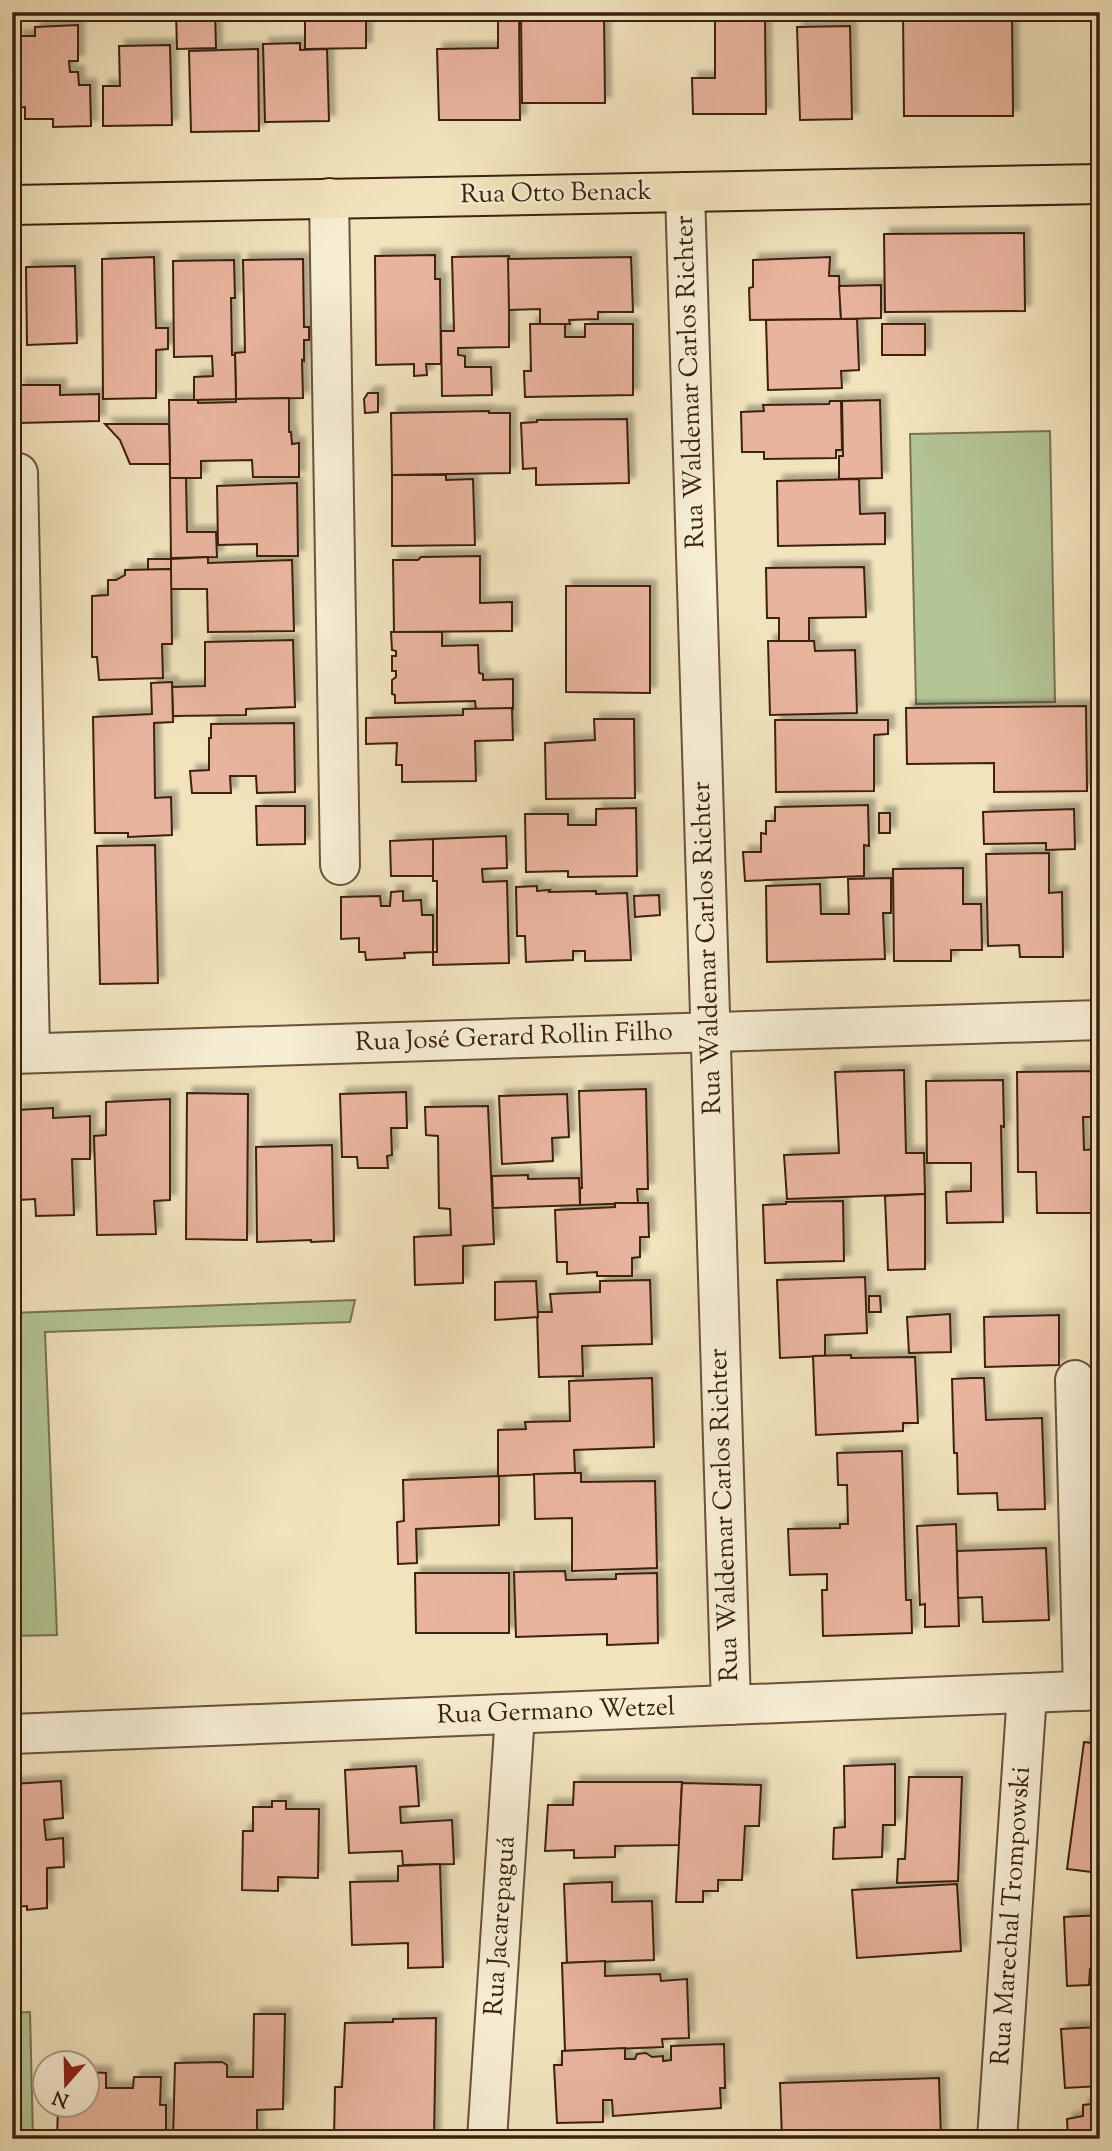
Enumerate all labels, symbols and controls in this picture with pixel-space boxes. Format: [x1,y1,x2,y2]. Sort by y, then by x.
street label: Rua Otto Benack [460,174,652,214]
street label: Rua Waldemar Carlos Richter [667,214,715,549]
street label: Rua Waldemar Carlos Richter [684,780,732,1115]
street label: Rua José Gerard Rollin Filho [355,1014,673,1062]
street label: Rua Waldemar Carlos Richter [701,1347,749,1682]
street label: Rua Germano Wetzel [436,1689,676,1735]
street label: Rua Marechal Trompowski [983,1765,1041,2067]
street label: Rua Jacarepaguá [476,1835,526,2017]
north arrow [32,2050,102,2120]
text: N [49,2082,73,2113]

